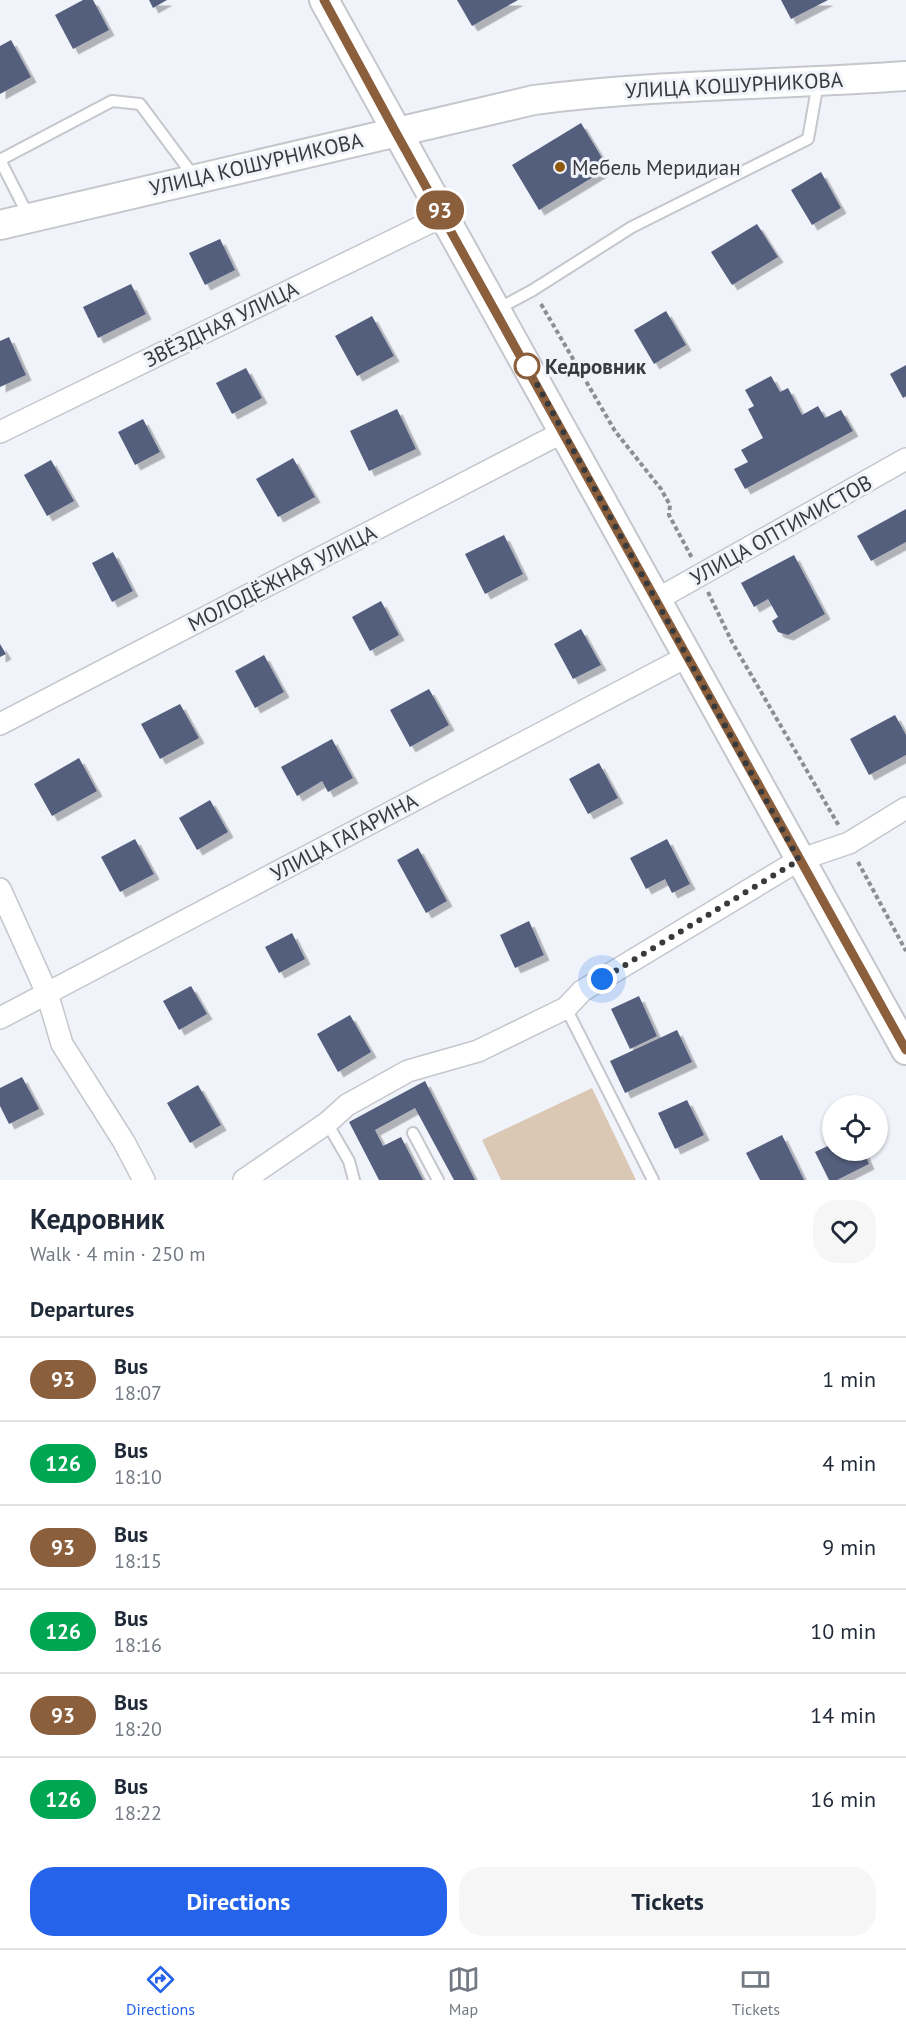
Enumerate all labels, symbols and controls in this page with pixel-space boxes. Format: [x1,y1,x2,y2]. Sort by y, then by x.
street label: УЛИЦА КОШУРНИКОВА [624,66,844,104]
street label: УЛИЦА КОШУРНИКОВА [147,126,366,202]
place label: Мебель Меридиан [572,154,741,181]
marker: Мебель Меридиан [553,160,567,174]
line badge: 93 [413,190,467,230]
text: 93 [428,197,452,224]
street label: ЗВЁЗДНАЯ УЛИЦА [139,275,303,373]
marker: Кедровник [514,353,540,379]
place label: Кедровник [545,353,647,380]
street label: УЛИЦА ОПТИМИСТОВ [685,469,877,591]
street label: МОЛОДЁЖНАЯ УЛИЦА [183,518,382,637]
street label: УЛИЦА ГАГАРИНА [266,787,423,887]
your location [587,964,617,994]
map controls [822,1095,888,1161]
button: locate [822,1095,888,1161]
text: Кедровник [30,1200,165,1237]
button: heart [813,1200,876,1263]
text: Walk · 4 min · 250 m [30,1241,206,1267]
text: Departures [30,1295,134,1323]
text: Bus [114,1352,148,1380]
text: 1 min [822,1365,876,1393]
text: 93 [51,1366,75,1393]
text: 18:07 [114,1380,162,1406]
text: Bus [114,1436,148,1464]
text: 4 min [822,1449,876,1477]
text: 126 [45,1450,81,1477]
text: 18:10 [114,1464,162,1490]
text: Bus [114,1520,148,1548]
text: 9 min [822,1533,876,1561]
text: 93 [51,1534,75,1561]
text: 18:15 [114,1548,162,1574]
text: Bus [114,1604,148,1632]
text: 10 min [810,1617,876,1645]
text: 126 [45,1618,81,1645]
text: 18:16 [114,1632,162,1658]
text: Bus [114,1688,148,1716]
text: 14 min [810,1701,876,1729]
text: 93 [51,1702,75,1729]
text: 18:20 [114,1716,162,1742]
text: Bus [114,1772,148,1800]
text: 16 min [810,1785,876,1813]
text: 126 [45,1786,81,1813]
text: 18:22 [114,1800,162,1826]
button: Directions [30,1867,447,1936]
button: Tickets [459,1867,876,1936]
tab: Directions [126,1963,195,2019]
tab: Map [447,1963,480,2019]
tab: Tickets [732,1963,780,2019]

